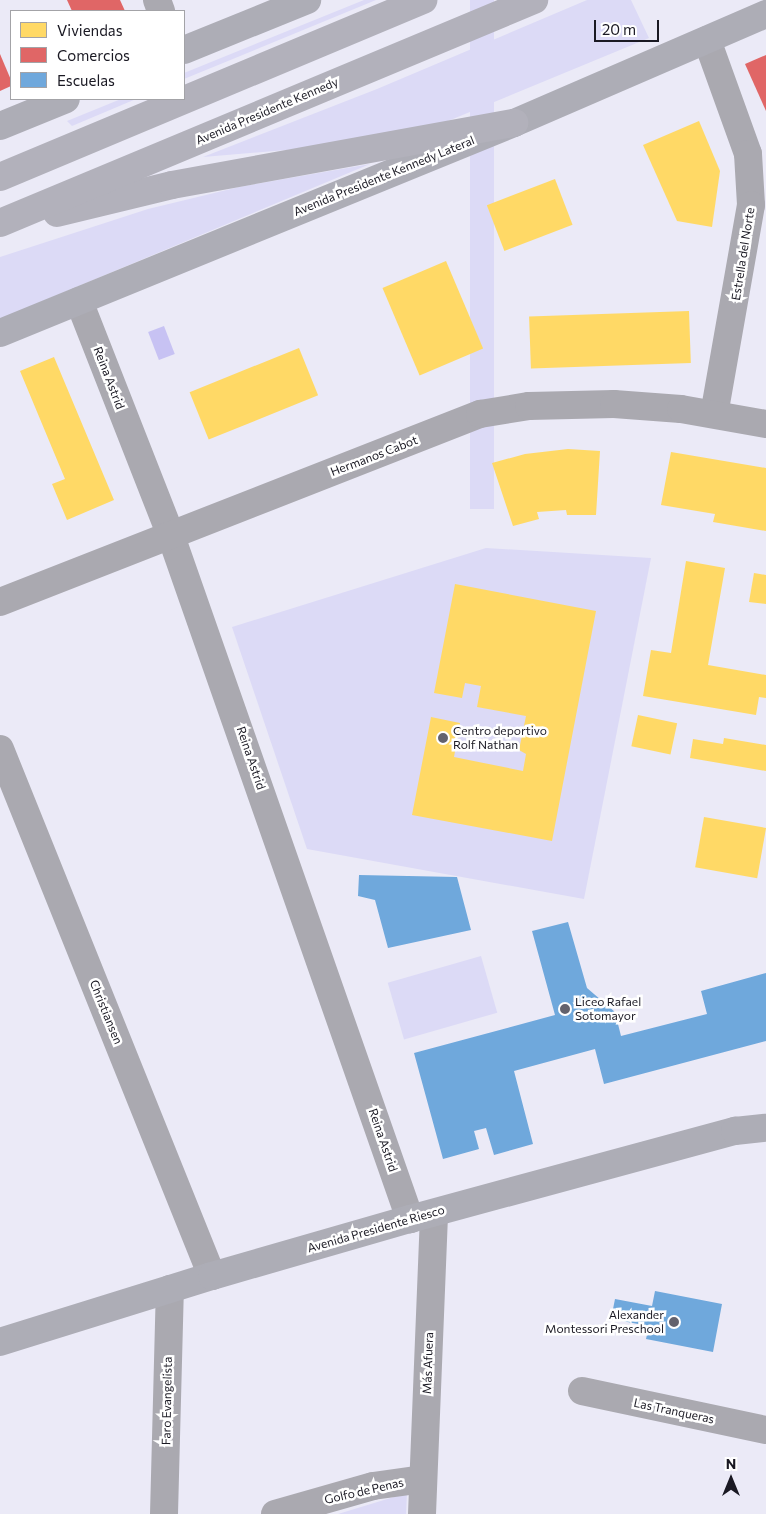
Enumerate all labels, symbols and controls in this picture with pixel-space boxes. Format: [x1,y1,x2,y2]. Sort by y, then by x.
legend [10,10,185,100]
scale bar [596,10,661,42]
text: 20 m [602,20,636,38]
text: Viviendas [57,21,123,39]
text: Comercios [57,46,130,64]
text: Escuelas [57,71,115,89]
street label: Avenida Presidente Kennedy [194,74,340,148]
street label: Avenida Presidente Kennedy Lateral [291,133,477,219]
street label: Estrella del Norte [729,207,757,301]
street label: Reina Astrid [90,345,128,411]
street label: Hermanos Cabot [328,433,420,479]
street label: Reina Astrid [233,724,269,792]
place label: Centro deportivo Rolf Nathan [453,724,547,752]
marker: Centro deportivo Rolf Nathan [437,732,449,744]
street label: Christiansen [87,978,125,1046]
place label: Liceo Rafael Sotomayor [575,995,641,1023]
marker: Liceo Rafael Sotomayor [559,1003,571,1015]
street label: Reina Astrid [365,1106,401,1174]
street label: Avenida Presidente Riesco [306,1202,446,1256]
place label: Alexander Montessori Preschool [545,1308,664,1336]
marker: Alexander Montessori Preschool [668,1316,680,1328]
street label: Más Afuera [420,1332,436,1394]
street label: Faro Evangelista [159,1357,175,1445]
street label: Las Tranqueras [632,1395,716,1427]
north arrow [706,1454,756,1504]
text: N [726,1455,736,1472]
street label: Golfo de Penas [323,1475,405,1507]

